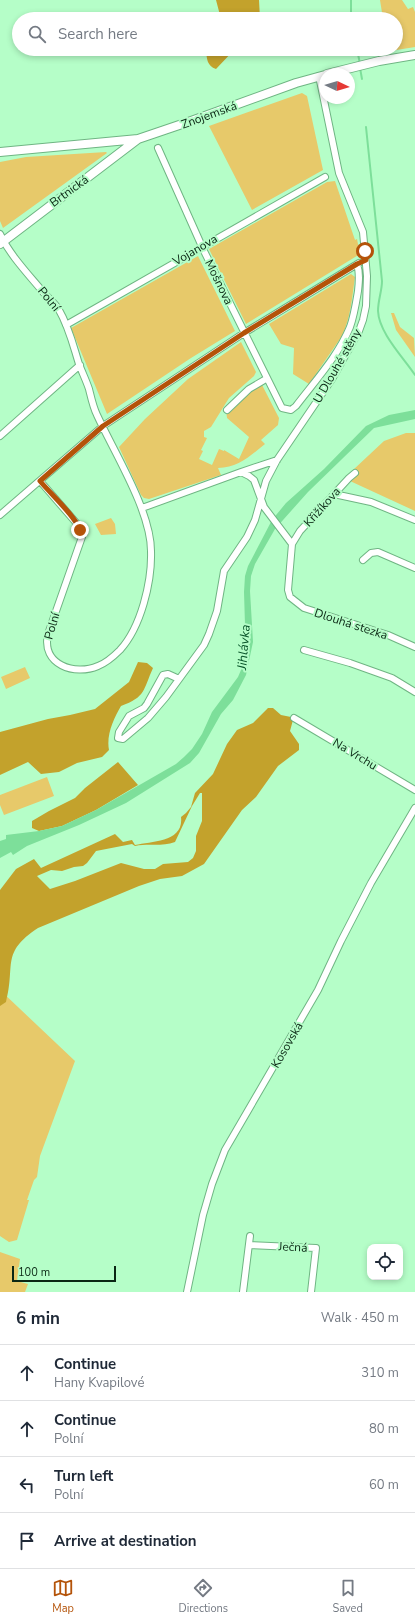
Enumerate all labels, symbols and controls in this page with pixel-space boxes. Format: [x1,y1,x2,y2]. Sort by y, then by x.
search box [12,12,403,56]
icon: search [26,23,48,45]
text: Search here [58,24,138,44]
north arrow [319,68,355,104]
street label: Znojemská [179,98,239,132]
street label: Brtnická [46,171,92,211]
street label: Vojanova [169,231,220,270]
route start [356,242,374,260]
street label: Mošnova [201,257,237,307]
street label: Polní [34,283,65,316]
street label: U Dlouhé stěny [309,325,365,406]
street label: Křižíkova [300,484,344,530]
route end [71,521,89,539]
street label: Dlouhá stezka [312,605,390,643]
street label: Polní [41,610,64,641]
water label: Jihlávka [233,624,255,671]
street label: Na Vrchu [330,734,380,774]
street label: Kosovská [267,1019,307,1071]
street label: Ječná [277,1238,308,1256]
map controls [367,1244,403,1280]
button: locate [367,1244,403,1280]
scale bar [12,1264,116,1283]
text: 100 m [18,1265,50,1280]
text: 6 min [16,1307,60,1330]
text: Walk · 450 m [321,1309,399,1327]
text: Continue [54,1354,116,1374]
icon: ahead [16,1362,38,1384]
text: 310 m [361,1364,399,1382]
text: Hany Kvapilové [54,1374,144,1392]
text: Continue [54,1410,116,1430]
icon: ahead [16,1418,38,1440]
text: 80 m [369,1420,399,1438]
text: Polní [54,1430,83,1448]
text: Turn left [54,1466,113,1486]
icon: left [16,1474,38,1496]
text: 60 m [369,1476,399,1494]
text: Polní [54,1486,83,1504]
icon: arrive [16,1530,38,1552]
text: Arrive at destination [54,1531,197,1551]
tab: Map [52,1577,74,1616]
tab: Directions [178,1577,228,1616]
tab: Saved [332,1577,363,1616]

